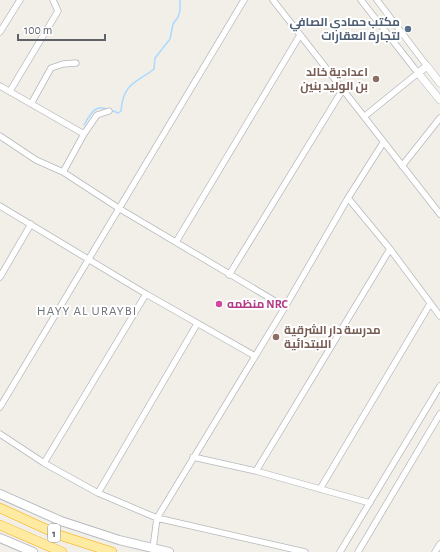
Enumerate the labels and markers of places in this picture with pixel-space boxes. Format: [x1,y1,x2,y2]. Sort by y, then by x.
place label: مكتب حمادي الصافي لتجارة العقارات [290,16,400,44]
marker: مكتب حمادي الصافي لتجارة العقارات [403,24,413,34]
place label: اعدادية خالد بن الوليد بنين [300,66,368,94]
marker: اعدادية خالد بن الوليد بنين [371,74,381,84]
place label: منظمه NRC [227,298,289,310]
marker: منظمه NRC [214,299,224,309]
place label: مدرسة دار الشرقية اللبتدائية [284,324,381,351]
marker: مدرسة دار الشرقية اللبتدائية [271,332,281,342]

